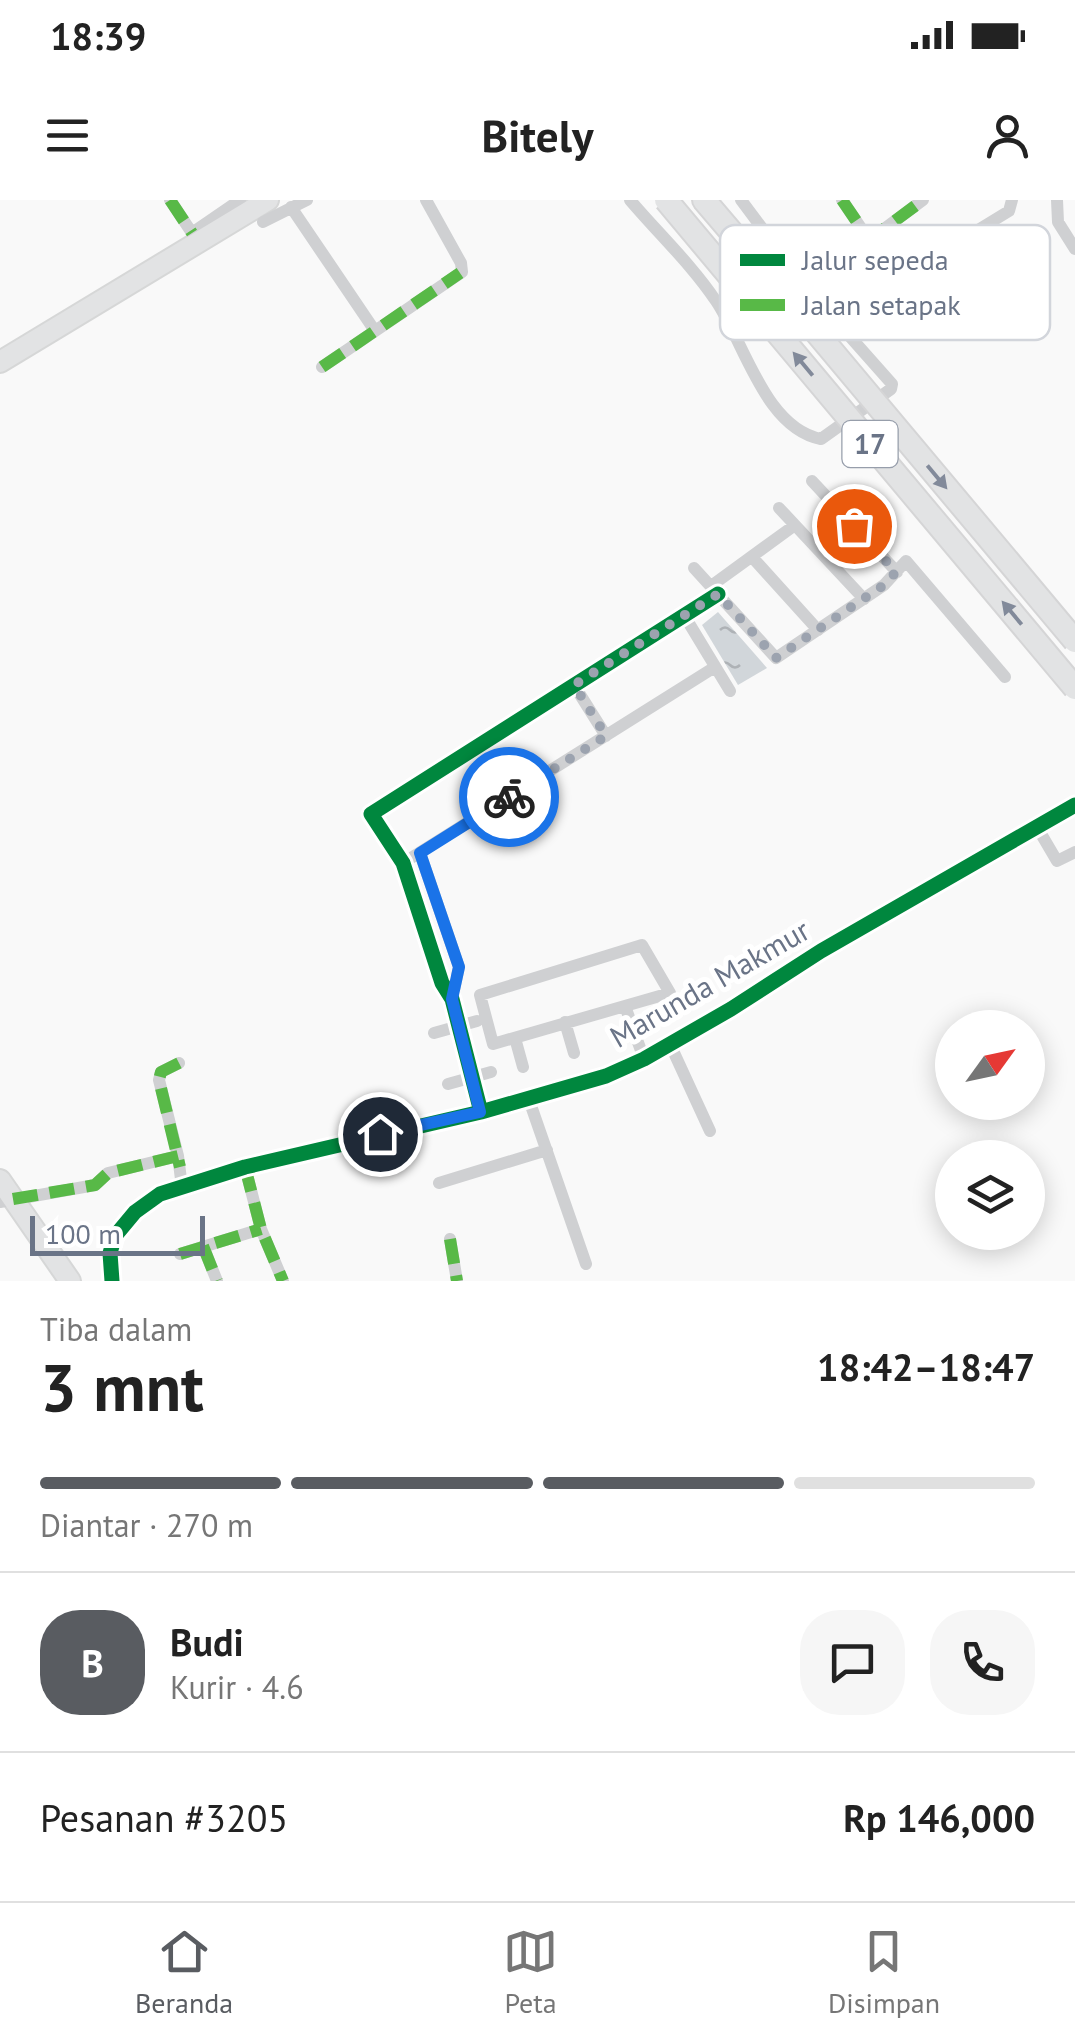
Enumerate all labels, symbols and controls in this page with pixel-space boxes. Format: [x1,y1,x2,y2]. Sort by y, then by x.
text: 18:39 [50,11,146,60]
text: Bitely [482,106,593,164]
icon: menu [40,108,95,163]
icon: person [980,108,1035,163]
legend [720,225,1050,340]
text: Jalur sepeda [801,241,949,278]
text: Jalan setapak [801,286,961,323]
one-way arrow [793,352,815,377]
road number: 17 [842,421,898,467]
one-way arrow [926,465,947,490]
pin [812,484,897,569]
icon: bag [827,499,882,554]
one-way arrow [1002,601,1023,626]
courier [459,747,559,847]
icon: bike [482,770,537,825]
street label: Marunda Makmur [602,910,816,1056]
north arrow [935,1010,1045,1120]
map controls [935,1010,1045,1250]
pin [338,1092,423,1177]
icon: home [353,1107,408,1162]
button: layers [935,1140,1045,1250]
scale bar [30,1211,205,1256]
text: 100 m [45,1215,121,1252]
text: Tiba dalam [40,1308,192,1350]
text: 18:42–18:47 [817,1342,1035,1391]
text: 3 mnt [40,1345,204,1429]
text: Diantar · 270 m [40,1504,253,1546]
button: chat [800,1610,905,1715]
button: phone [930,1610,1035,1715]
text: Budi [170,1617,244,1666]
text: B [81,1638,104,1687]
text: Kurir · 4.6 [170,1666,304,1708]
text: Pesanan #3205 [40,1793,288,1842]
text: Rp 146,000 [843,1793,1035,1842]
tab: Beranda [135,1924,233,2021]
tab: Peta [503,1924,558,2021]
tab: Disimpan [828,1924,940,2021]

